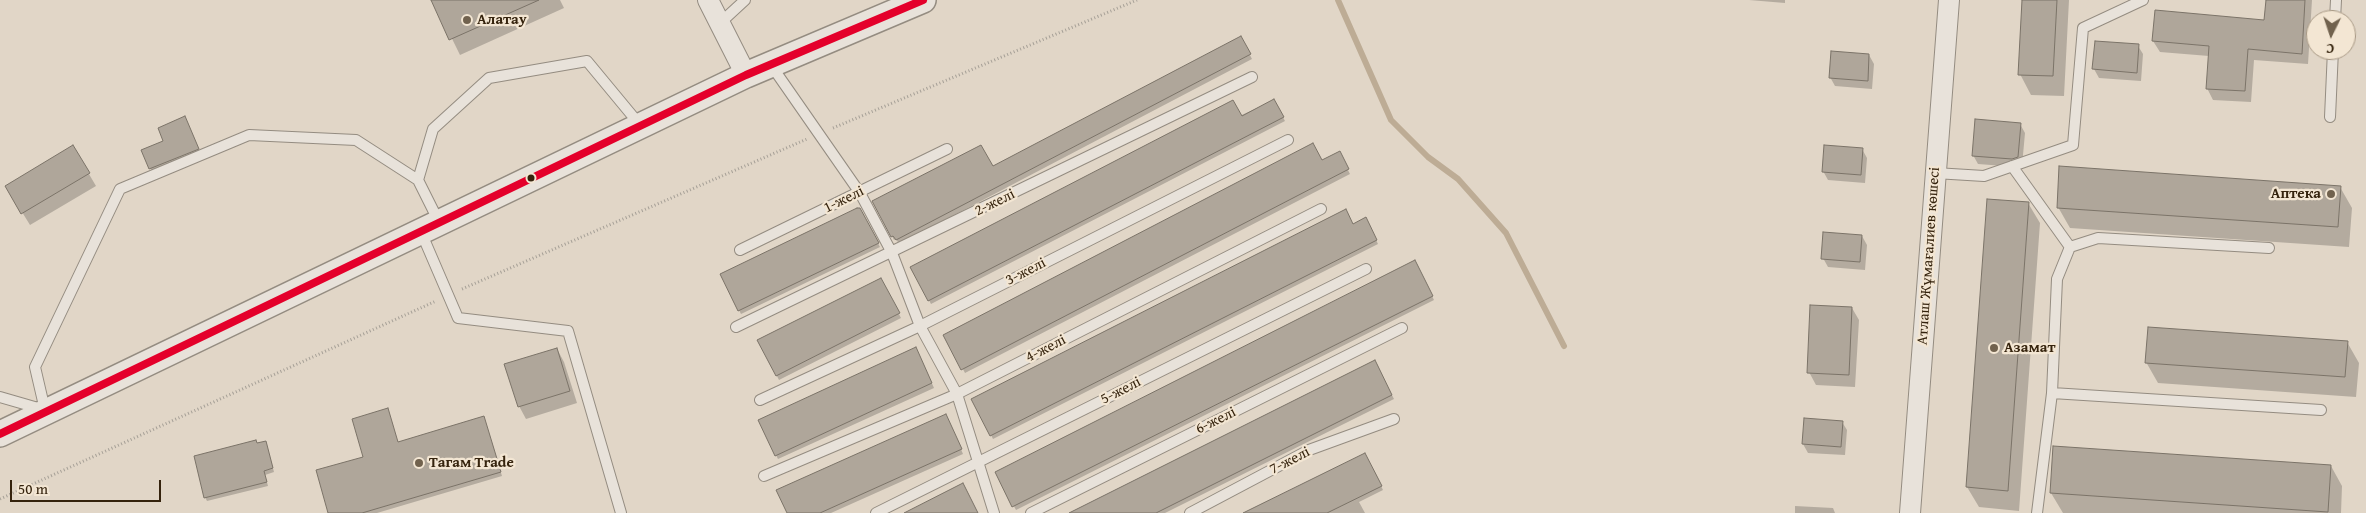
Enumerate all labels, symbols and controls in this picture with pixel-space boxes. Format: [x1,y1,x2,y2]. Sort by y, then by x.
north arrow [2306,10,2356,60]
place label: Алатау [477,11,527,29]
marker: Алатау [461,14,473,26]
text: С [2325,39,2335,59]
street label: Атлаш Жұмағалиев көшесі [1914,166,1944,346]
unlabelled marker [526,173,536,183]
street label: 1-желі [821,183,867,217]
place label: Аптека [2271,185,2321,203]
street label: 2-желі [972,186,1018,220]
marker: Аптека [2325,188,2337,200]
street label: 3-желі [1003,254,1049,290]
street label: 4-желі [1023,331,1069,367]
place label: Азамат [2004,339,2055,357]
marker: Азамат [1988,342,2000,354]
street label: 5-желі [1098,373,1144,409]
street label: 6-желі [1193,404,1239,438]
street label: 7-желі [1267,443,1313,479]
place label: Тагам Trade [429,454,514,472]
marker: Тагам Trade [413,457,425,469]
scale bar [12,470,164,502]
text: 50 m [18,478,48,499]

